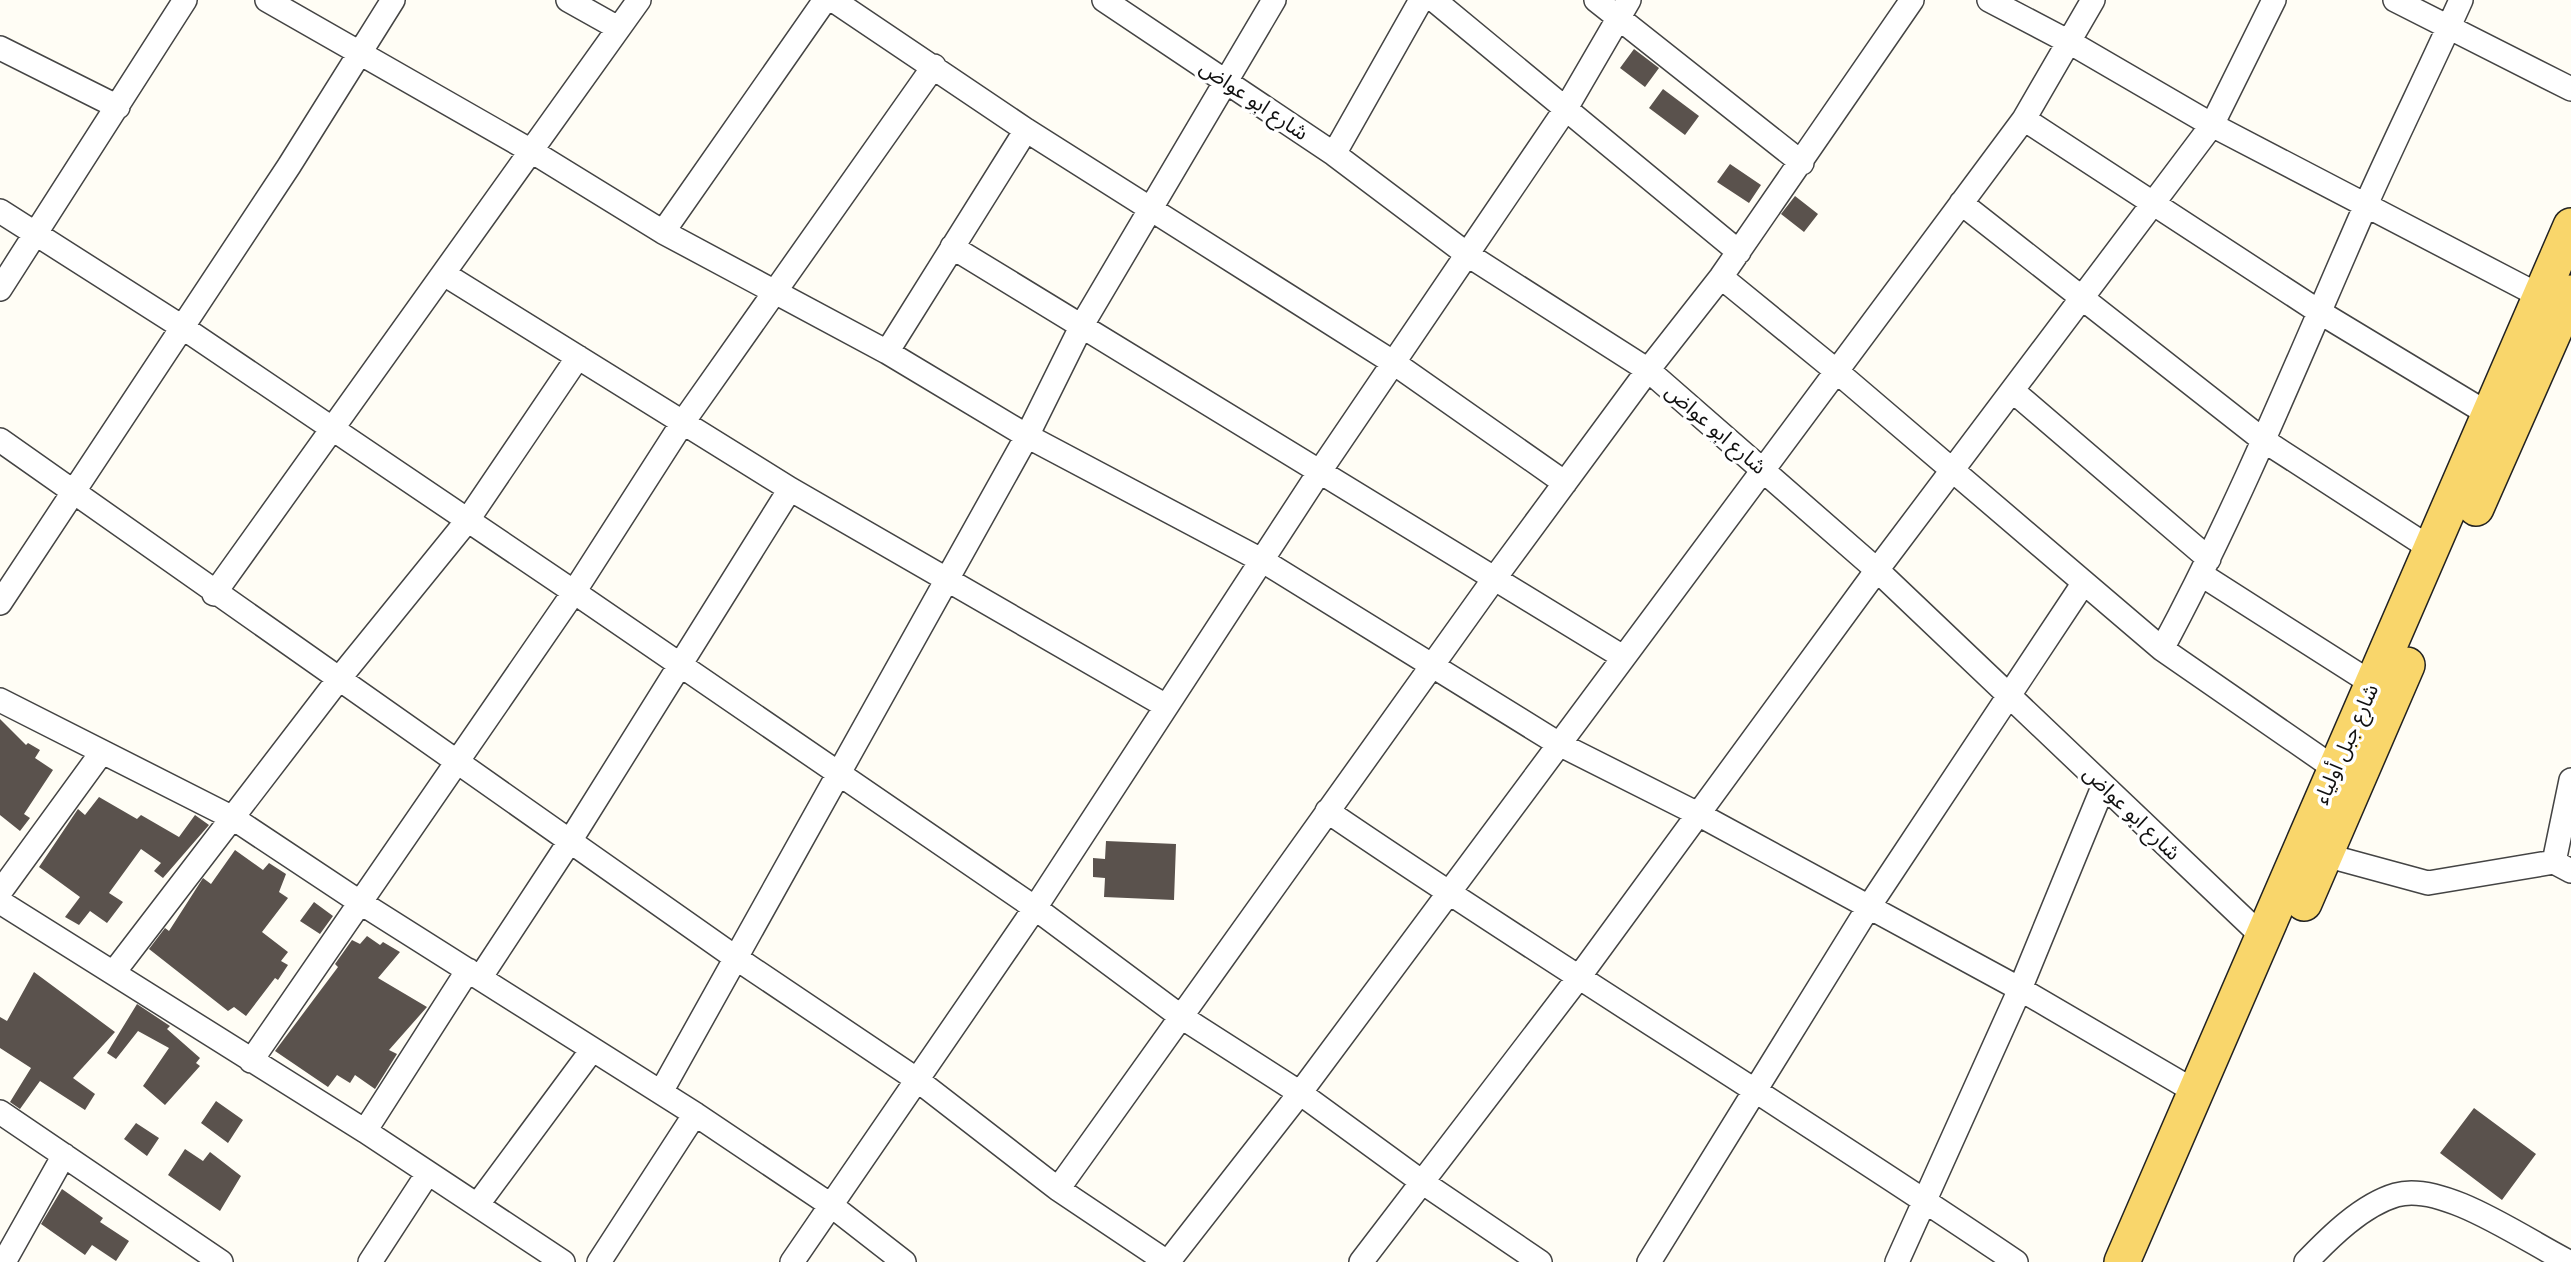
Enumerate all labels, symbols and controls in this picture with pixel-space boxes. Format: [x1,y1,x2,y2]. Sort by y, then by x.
street label: شارع ابو عواض [1190,47,1318,153]
street label: شارع ابو عواض [1654,371,1778,487]
street label: شارع جبل أولياء [2300,676,2392,812]
street label: شارع ابو عواض [2072,754,2192,872]

